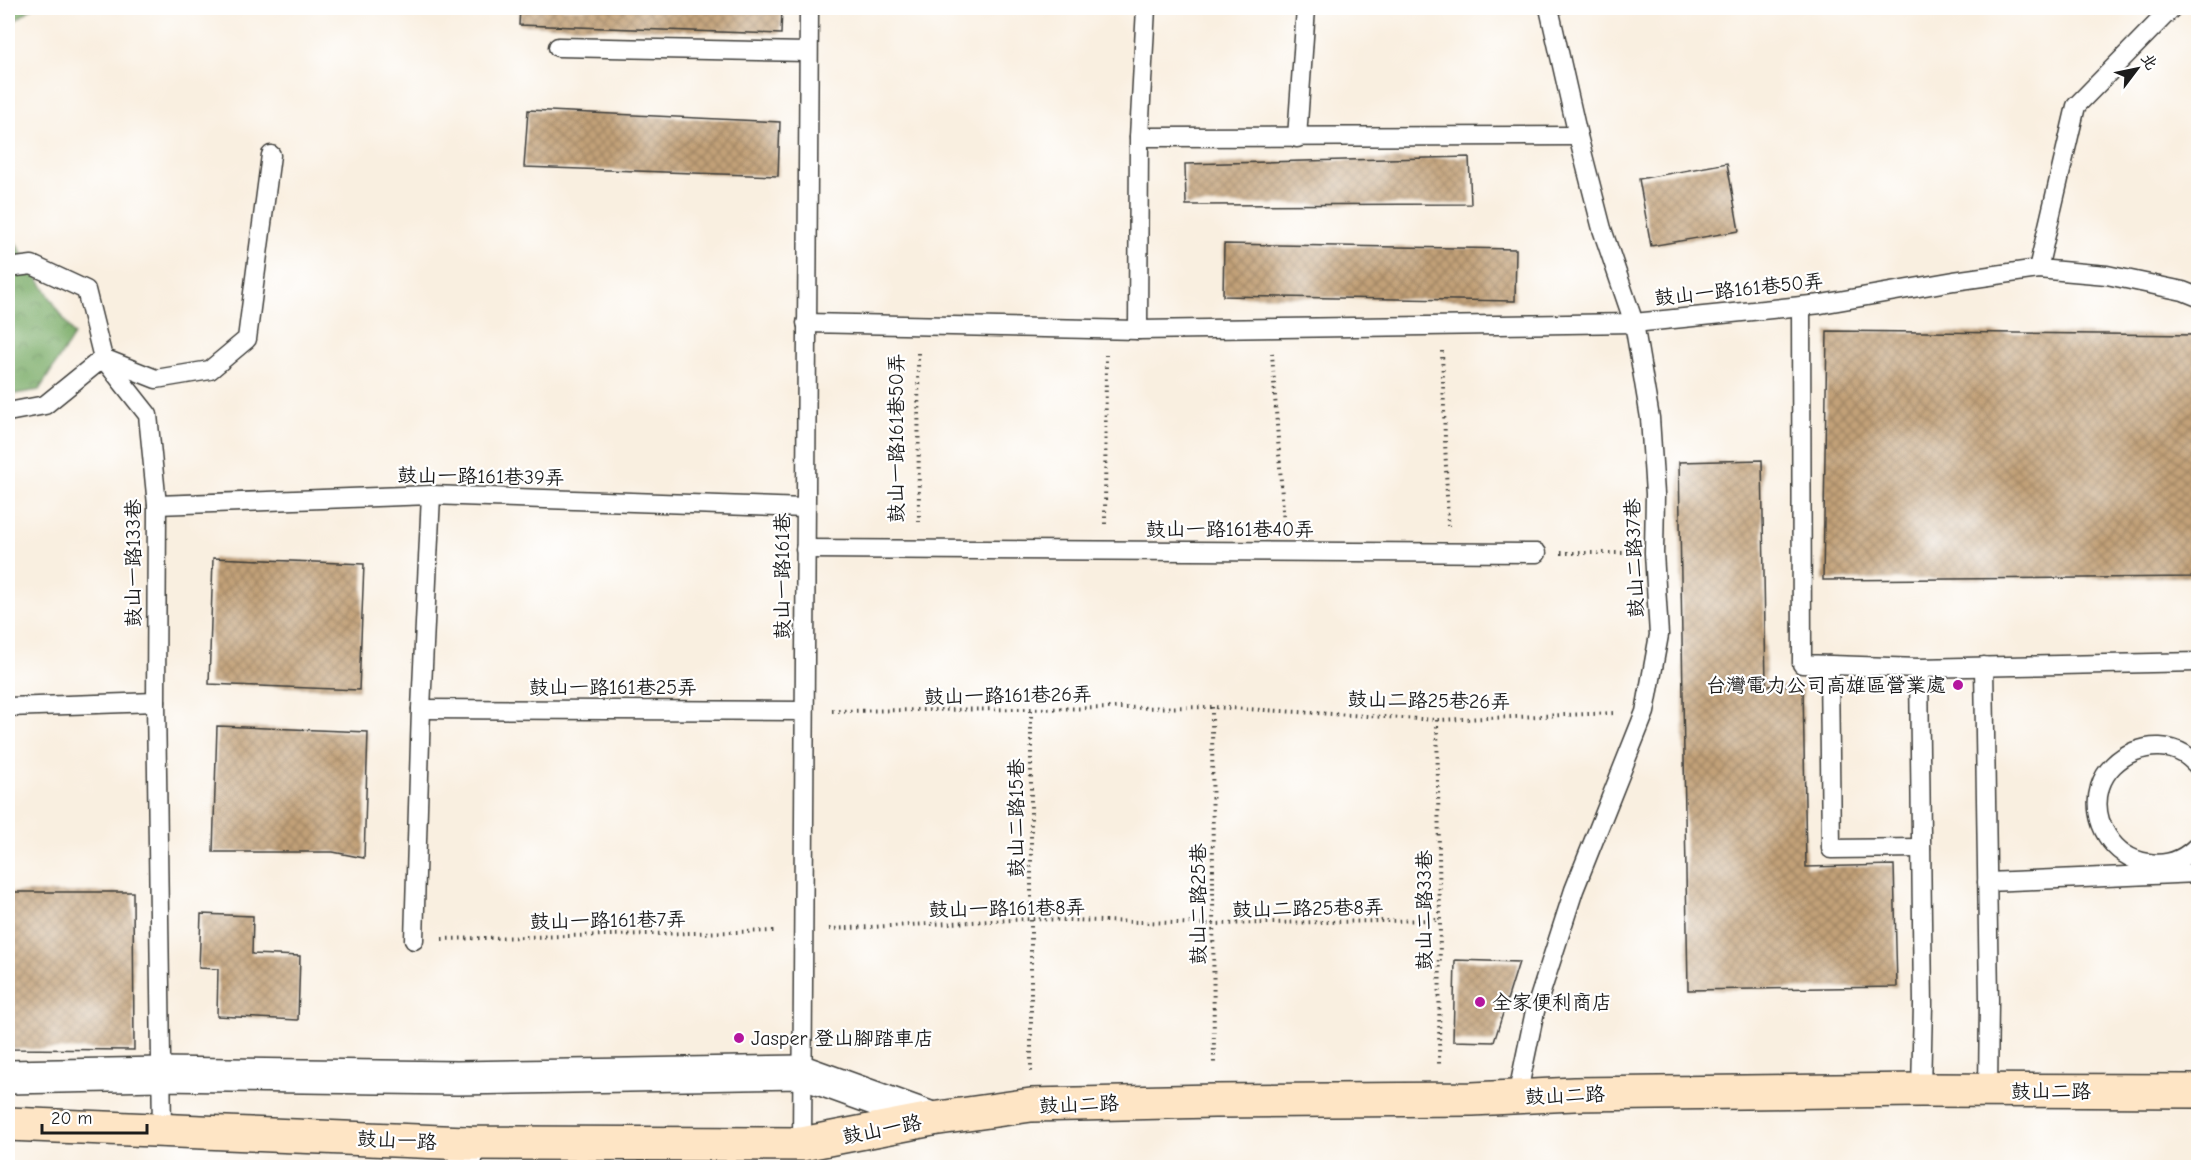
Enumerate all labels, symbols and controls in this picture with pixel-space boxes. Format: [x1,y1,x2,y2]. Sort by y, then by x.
north arrow [2107,39,2167,99]
text: 北 [2137,50,2161,73]
street label: 鼓山一路161巷50弄 [1653,269,1825,310]
street label: 鼓山一路161巷50弄 [885,353,908,523]
street label: 鼓山一路161巷39弄 [397,464,565,489]
street label: 鼓山二路37巷 [1621,497,1648,618]
street label: 鼓山一路133巷 [122,498,145,627]
street label: 鼓山一路161巷 [771,512,794,639]
street label: 鼓山一路161巷40弄 [1146,518,1314,541]
place label: 台灣電力公司高雄區營業處 [1706,674,1946,697]
street label: 鼓山一路161巷25弄 [529,676,697,699]
marker: 台灣電力公司高雄區營業處 [1951,678,1965,692]
street label: 鼓山一路161巷26弄 [924,683,1092,708]
street label: 鼓山二路25巷26弄 [1347,688,1510,713]
street label: 鼓山二路15巷 [1005,758,1028,877]
street label: 鼓山二路25巷 [1187,842,1210,965]
street label: 鼓山二路33巷 [1413,849,1436,970]
street label: 鼓山一路161巷8弄 [928,896,1086,921]
street label: 鼓山二路25巷8弄 [1232,896,1384,921]
street label: 鼓山一路161巷7弄 [530,908,686,933]
place label: 全家便利商店 [1492,991,1612,1014]
marker: 全家便利商店 [1473,995,1487,1009]
place label: Jasper 登山腳踏車店 [751,1027,934,1050]
marker: Jasper 登山腳踏車店 [732,1031,746,1045]
street label: 鼓山二路 [2011,1080,2092,1103]
street label: 鼓山二路 [1525,1083,1606,1108]
street label: 鼓山二路 [1039,1092,1120,1117]
scale bar [42,1097,147,1135]
text: 20 m [51,1108,92,1129]
street label: 鼓山一路 [841,1110,925,1148]
street label: 鼓山一路 [356,1127,439,1154]

